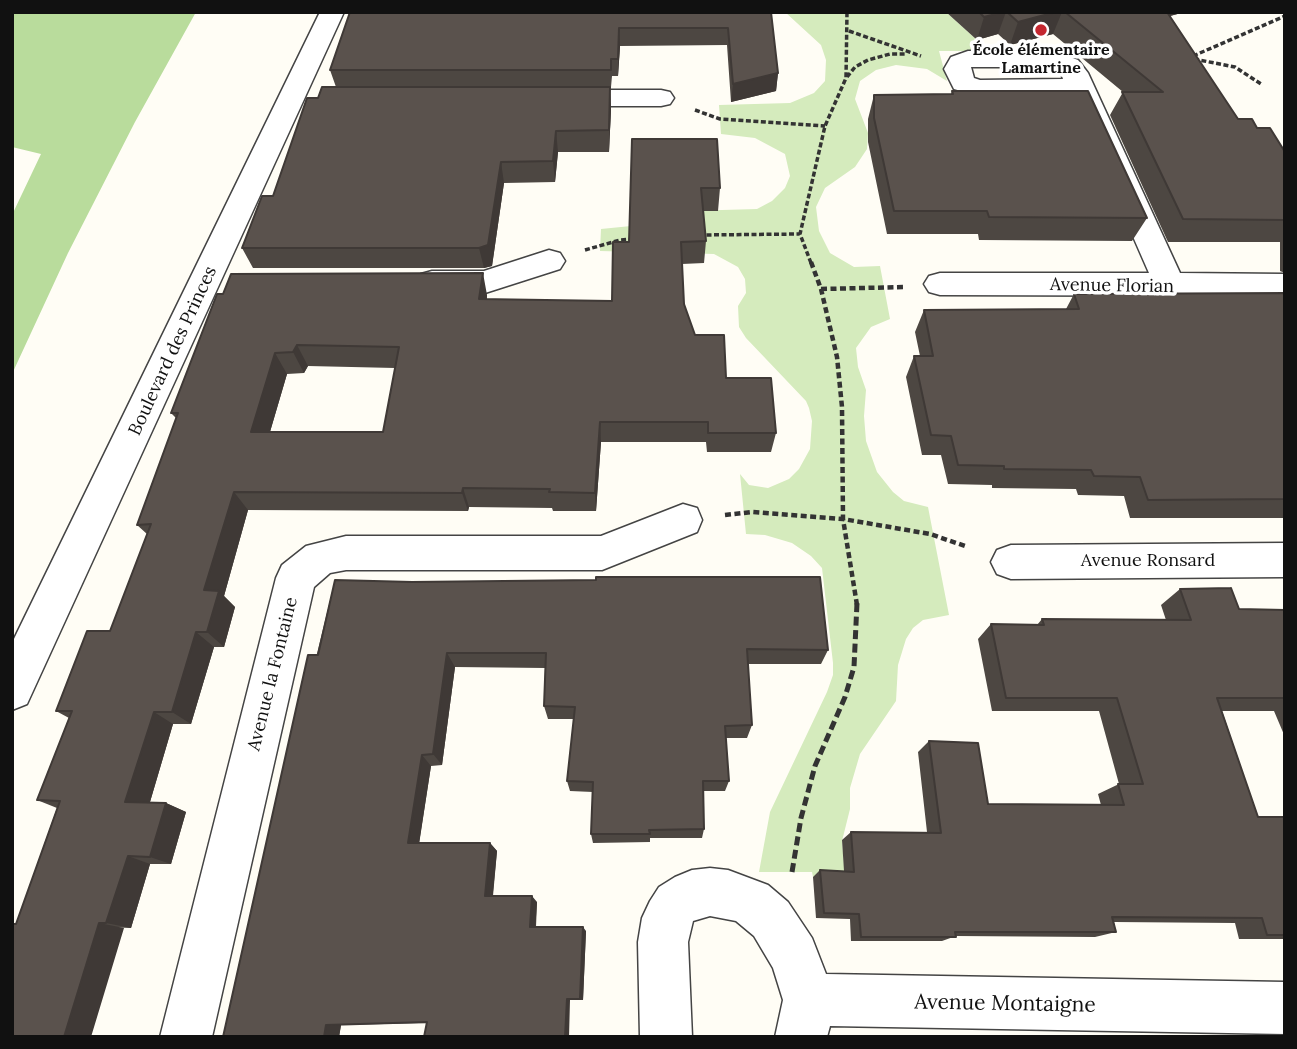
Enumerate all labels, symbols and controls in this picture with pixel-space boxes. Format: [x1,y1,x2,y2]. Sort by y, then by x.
marker: École élémentaire Lamartine [1033,22,1049,38]
place label: École élémentaire Lamartine [972,40,1110,78]
street label: Boulevard des Princes [124,263,222,439]
street label: Avenue Florian [1050,274,1174,298]
street label: Avenue Ronsard [1081,550,1215,572]
street label: Avenue la Fontaine [243,595,303,753]
street label: Avenue Montaigne [914,990,1096,1018]

